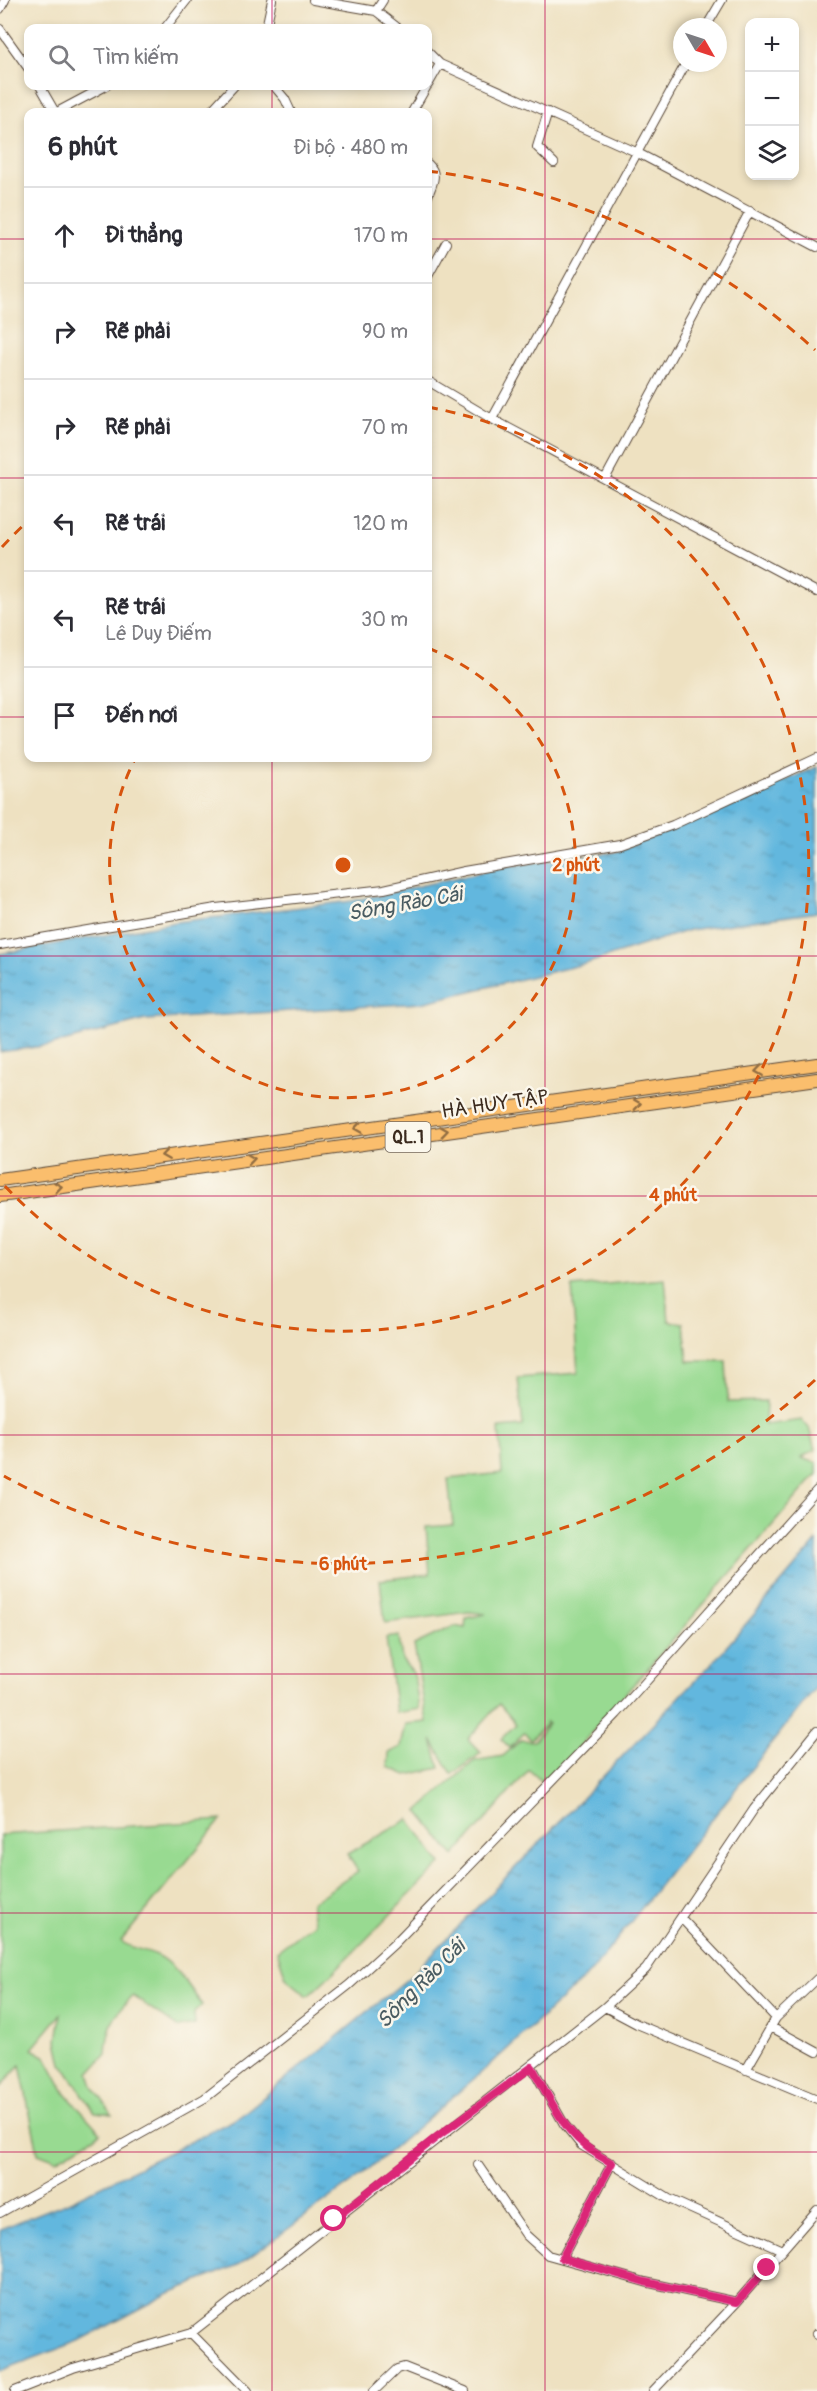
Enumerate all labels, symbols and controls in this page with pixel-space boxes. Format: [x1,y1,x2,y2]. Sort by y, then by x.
north arrow [673,18,727,72]
map controls [745,18,799,180]
button: + [745,18,799,72]
search box [24,24,432,90]
icon: search [45,41,78,74]
text: Tìm kiếm [93,43,179,71]
button: − [745,72,799,126]
button: layers [745,126,799,180]
text: 6 phút [48,131,117,163]
text: Đi bộ · 480 m [293,135,408,160]
icon: ahead [48,219,81,252]
text: Đi thẳng [105,221,183,249]
text: 170 m [354,223,408,248]
icon: right [48,315,81,348]
text: Rẽ phải [105,317,170,345]
text: 90 m [362,319,408,344]
icon: right [48,411,81,444]
text: Rẽ phải [105,413,170,441]
text: 70 m [362,415,408,440]
icon: left [48,507,81,540]
text: Rẽ trái [105,509,165,537]
text: 120 m [353,511,408,536]
text: Rẽ trái [105,593,165,621]
icon: left [48,603,81,636]
text: 30 m [361,607,408,632]
text: Lê Duy Điếm [105,621,212,646]
icon: arrive [48,699,81,732]
text: Đến nơi [105,701,177,729]
text: 2 phút [552,854,600,877]
centre of rings [333,855,353,875]
water label: Sông Rào Cái [346,880,467,927]
one-way arrow [754,1064,764,1077]
street label: HÀ HUY TẬP [440,1084,550,1124]
one-way arrow [632,1098,641,1110]
one-way arrow [353,1122,363,1134]
road number: QL.1 [386,1122,430,1152]
one-way arrow [439,1126,448,1138]
one-way arrow [160,1149,170,1161]
one-way arrow [246,1154,255,1166]
one-way arrow [53,1182,63,1194]
text: 4 phút [649,1184,698,1207]
text: 6 phút [319,1553,368,1576]
water label: Sông Rào Cái [371,1932,473,2034]
route start [320,2205,346,2231]
route end [753,2254,779,2280]

